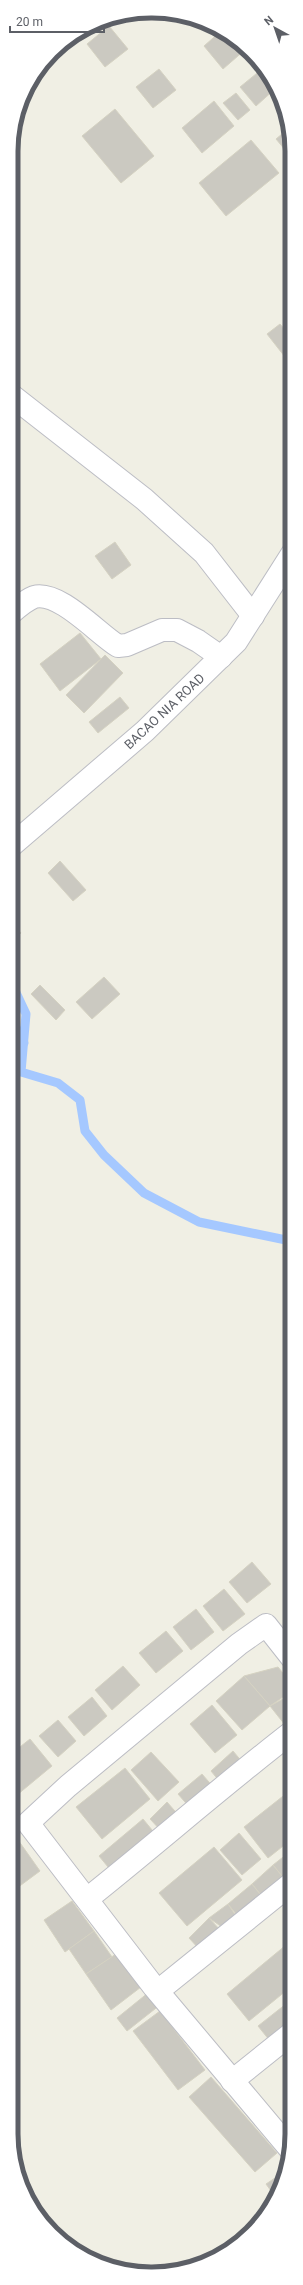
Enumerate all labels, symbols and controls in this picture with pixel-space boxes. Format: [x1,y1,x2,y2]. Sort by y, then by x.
scale bar [10,8,104,34]
north arrow [255,8,295,48]
text: N [262,13,276,28]
text: 20 m [16,15,43,29]
street label: BACAO NIA ROAD [121,670,207,752]

